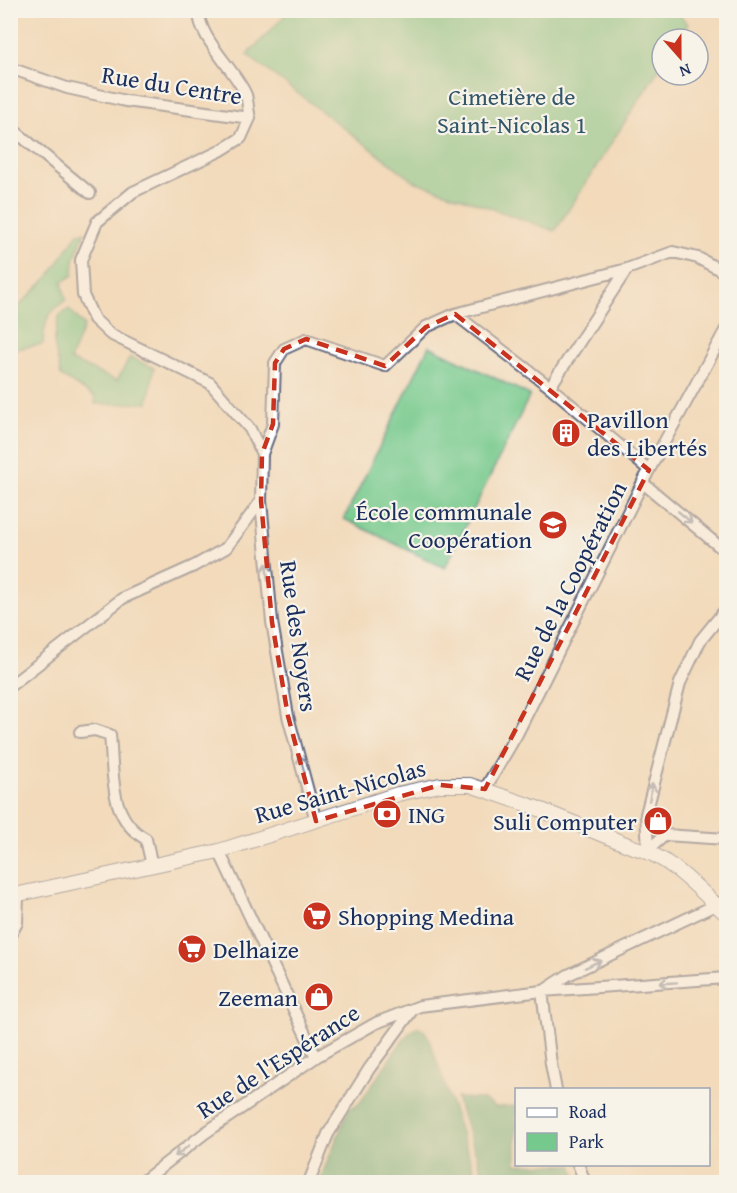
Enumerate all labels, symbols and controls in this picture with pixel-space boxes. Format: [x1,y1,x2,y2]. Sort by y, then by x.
north arrow [650,27,710,87]
street label: Rue du Centre [99,57,245,113]
text: N [676,58,695,84]
park label: Cimetière de Saint-Nicolas 1 [437,79,587,142]
place label: Pavillon des Libertés [587,402,707,465]
building icon: Pavillon des Libertés [550,417,582,449]
street label: Rue de la Coopération [505,475,636,687]
place label: École communale Coopération [356,494,533,557]
school or university icon: École communale Coopération [537,509,569,541]
one-way arrow [677,510,692,524]
street label: Rue des Noyers [271,558,327,714]
one-way arrow [261,563,272,583]
street label: Rue Saint-Nicolas [250,750,430,832]
one-way arrow [296,755,307,774]
one-way arrow [645,782,657,801]
place label: ING [408,797,445,832]
bank icon: ING [371,798,403,830]
place label: Suli Computer [493,804,637,839]
shop icon: Suli Computer [642,805,674,837]
place label: Shopping Medina [338,899,515,934]
supermarket icon: Shopping Medina [301,900,333,932]
place label: Delhaize [213,932,299,967]
supermarket icon: Delhaize [176,933,208,965]
one-way arrow [584,957,602,969]
one-way arrow [659,977,679,988]
place label: Zeeman [218,980,299,1015]
shop icon: Zeeman [303,981,335,1013]
street label: Rue de l'Espérance [190,995,366,1127]
legend [515,1088,710,1166]
text: Road [569,1098,607,1125]
text: Park [569,1128,605,1155]
one-way arrow [175,1144,191,1157]

